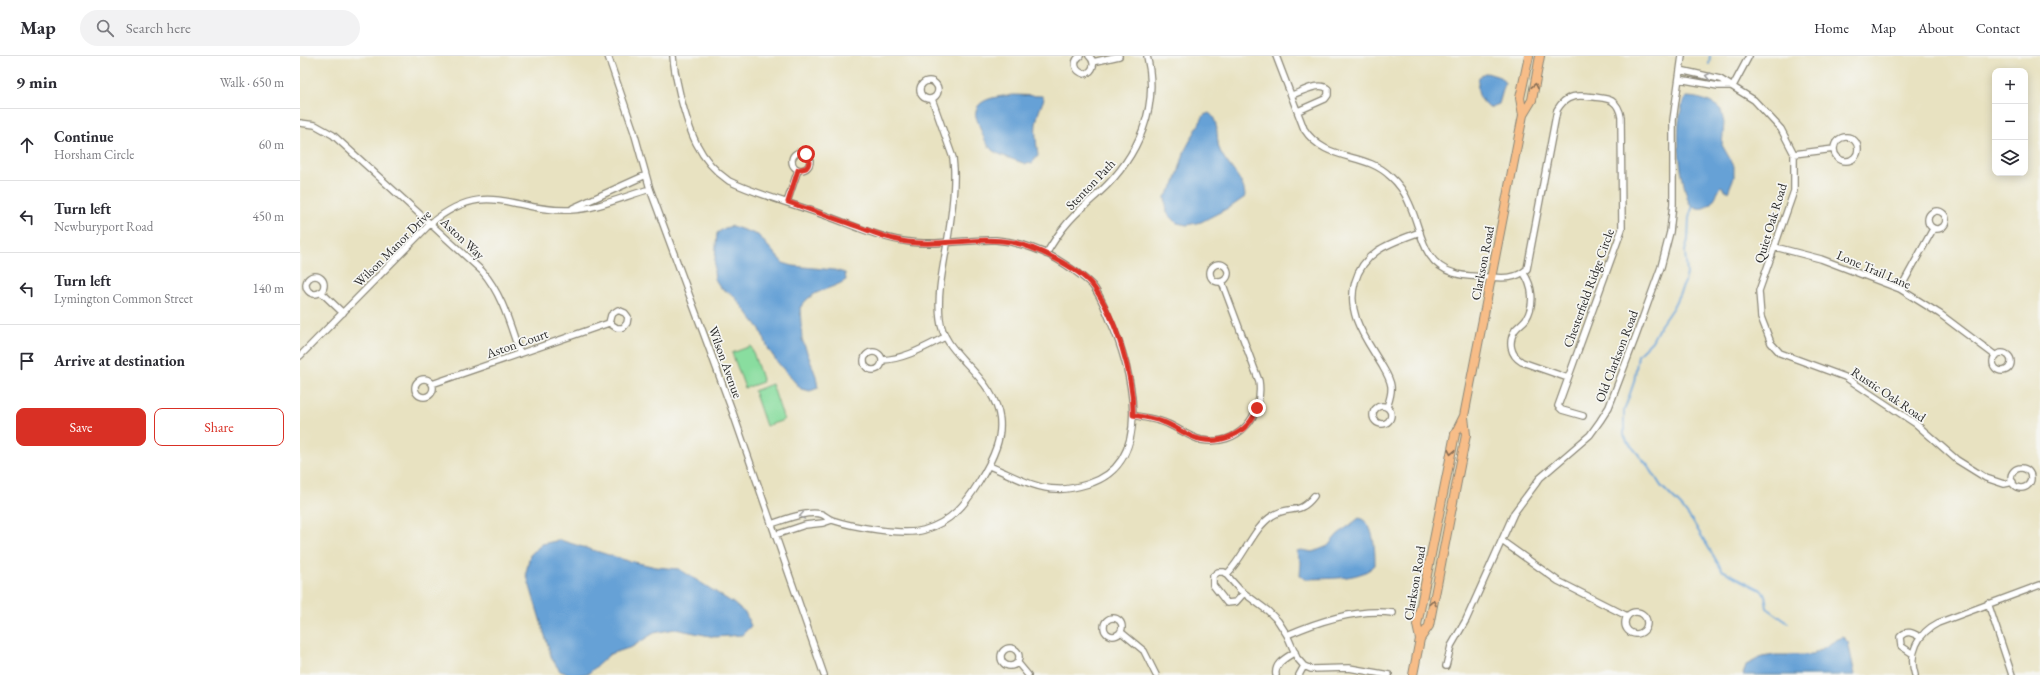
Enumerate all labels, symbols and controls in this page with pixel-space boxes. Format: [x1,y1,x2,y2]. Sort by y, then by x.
search box [80,10,360,46]
text: Map [20,15,56,40]
icon: search [94,17,116,39]
text: Search here [126,18,191,37]
text: Home [1814,19,1849,37]
text: Map [1871,19,1896,37]
text: About [1918,19,1954,37]
text: Contact [1976,19,2020,37]
map controls [1992,68,2028,176]
button: + [1992,68,2028,104]
text: 9 min [16,71,57,93]
one-way arrow [1705,72,1711,80]
text: Walk · 650 m [220,74,284,91]
one-way arrow [1530,83,1538,89]
button: − [1992,104,2028,140]
text: Continue [54,127,114,146]
icon: ahead [16,134,38,156]
text: 60 m [259,136,284,153]
button: layers [1992,140,2028,176]
route start [797,145,815,163]
text: Horsham Circle [54,146,134,163]
street label: Stenton Path [1062,155,1119,213]
street label: Quiet Oak Road [1750,181,1791,265]
text: Turn left [54,199,111,218]
icon: left [16,206,38,228]
street label: Wilson Manor Drive [350,206,435,291]
text: 450 m [253,208,284,225]
street label: Aston Way [436,213,489,263]
text: Newburyport Road [54,218,153,235]
street label: Clarkson Road [1467,224,1498,302]
street label: Chesterfield Ridge Circle [1559,226,1618,350]
street label: Lone Trail Lane [1834,246,1914,293]
text: Turn left [54,271,111,290]
icon: left [16,278,38,300]
text: 140 m [253,280,284,297]
text: Lymington Common Street [54,290,193,307]
street label: Old Clarkson Road [1591,307,1642,405]
street label: Wilson Avenue [705,324,746,400]
street label: Aston Court [483,325,550,362]
icon: arrive [16,350,38,372]
text: Arrive at destination [54,351,185,370]
street label: Rustic Oak Road [1848,363,1930,426]
route end [1248,399,1266,417]
button: Save [16,408,146,446]
button: Share [154,408,284,446]
one-way arrow [1447,449,1456,455]
one-way arrow [799,511,805,520]
street label: Clarkson Road [1400,544,1429,622]
one-way arrow [1428,600,1437,606]

